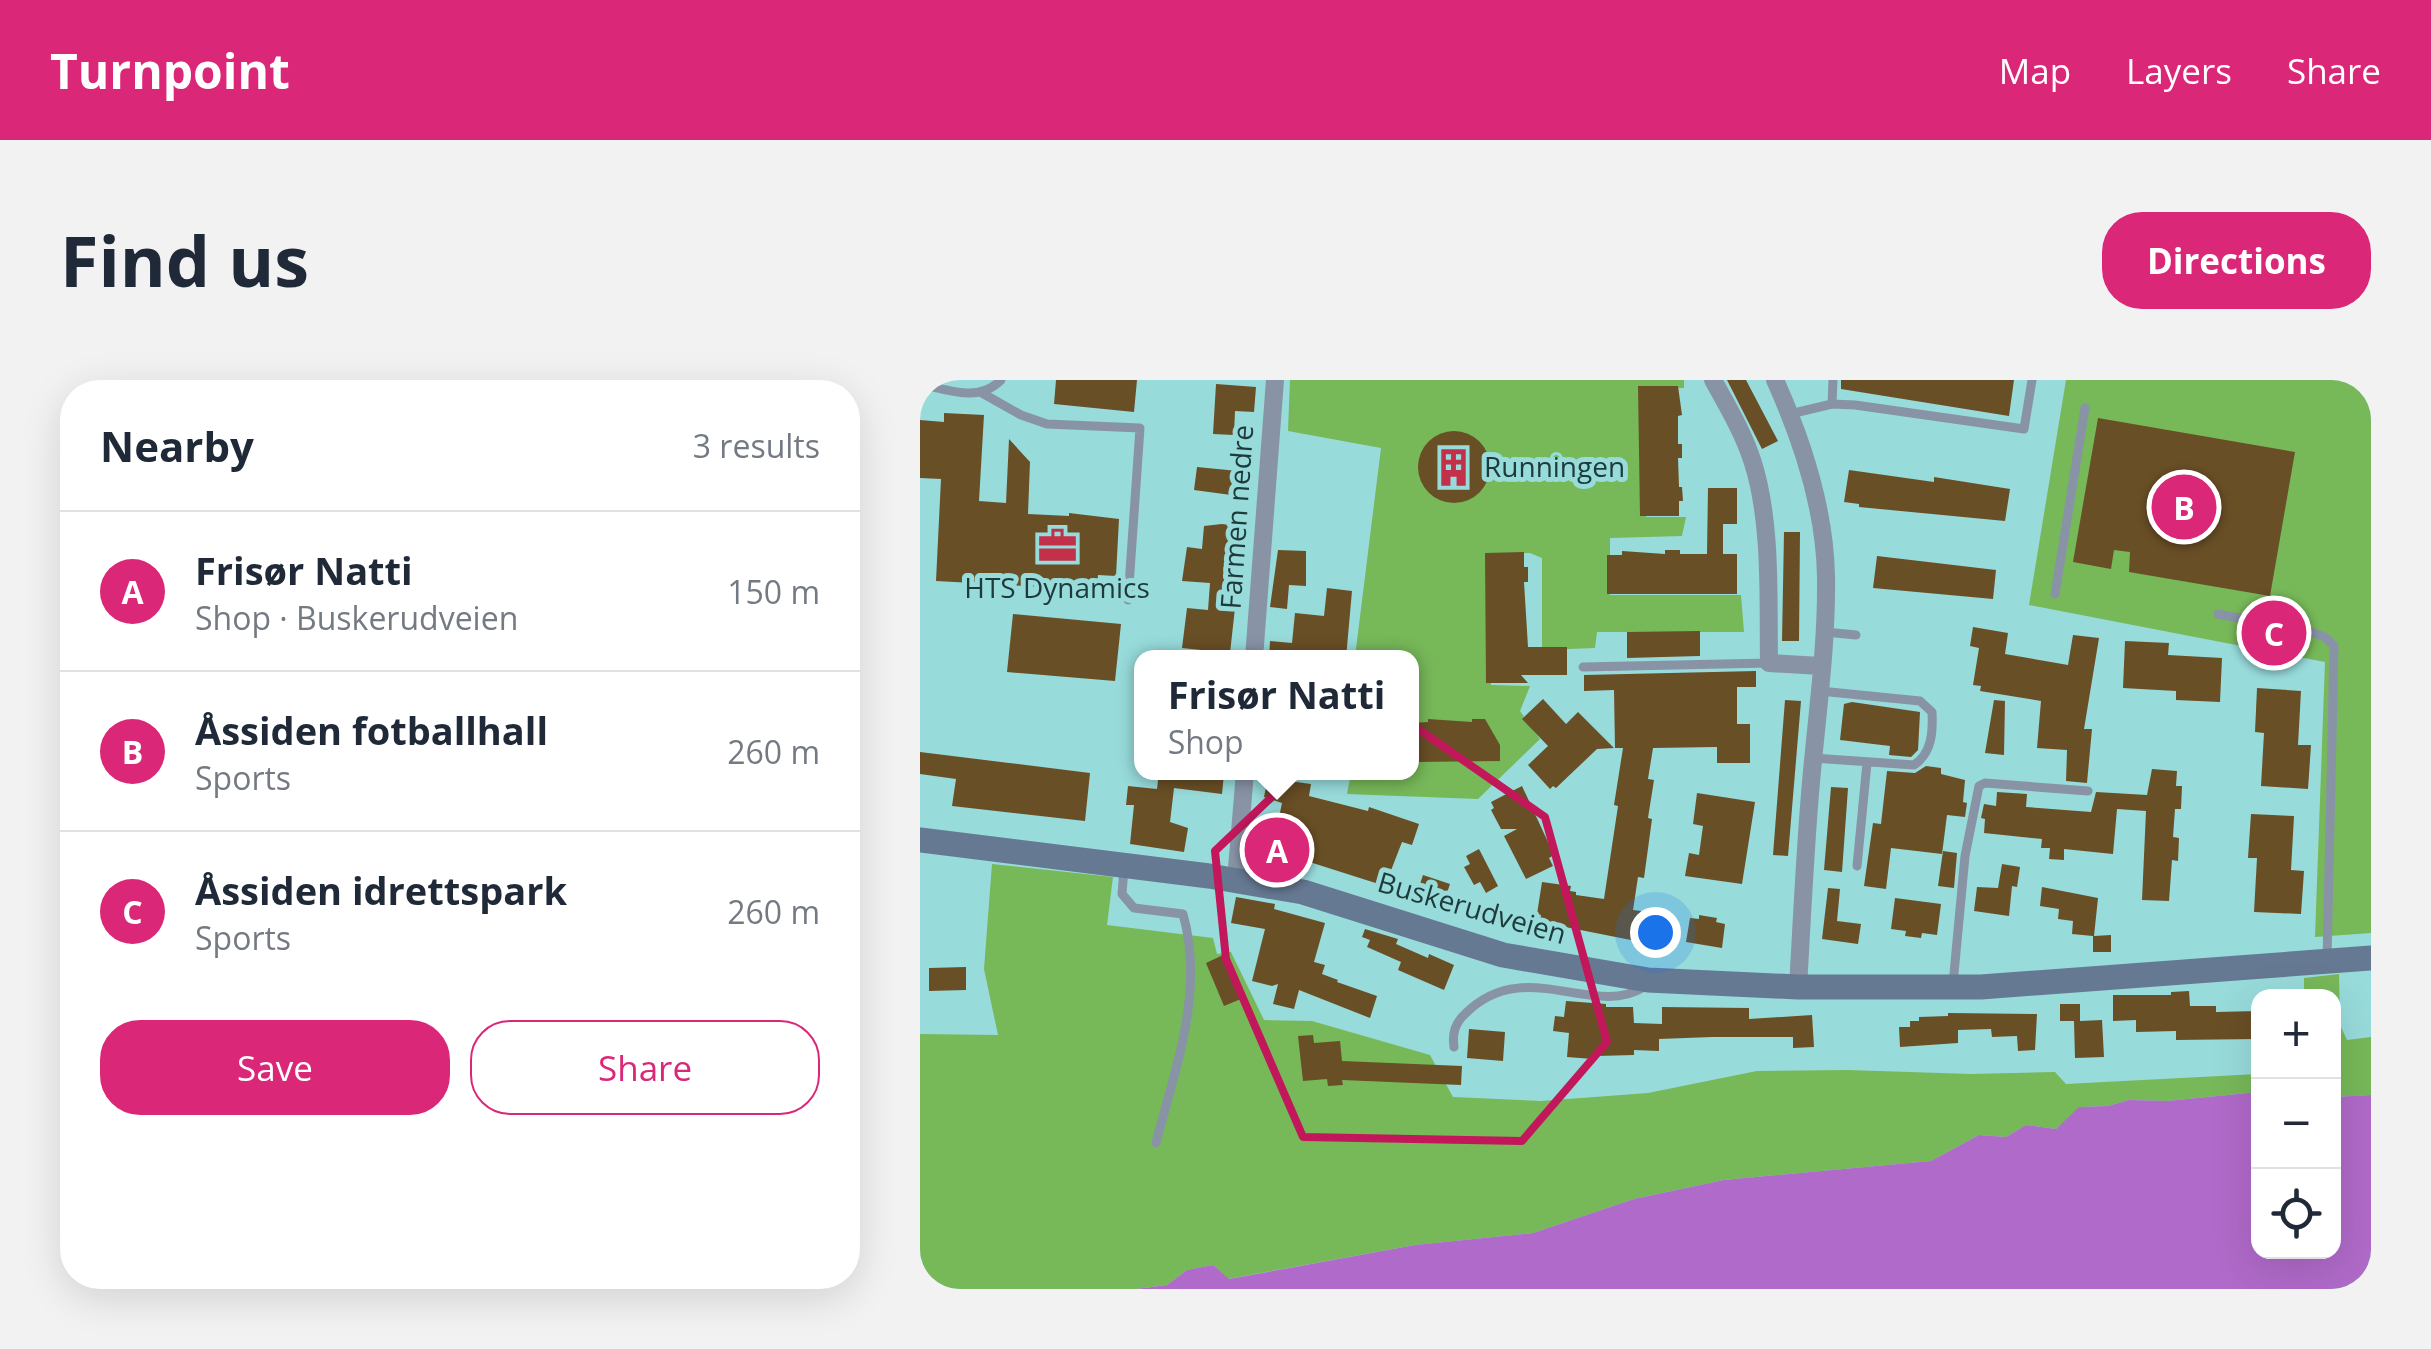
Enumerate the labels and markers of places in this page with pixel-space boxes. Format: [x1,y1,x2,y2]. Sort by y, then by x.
building icon: Runningen [1433,446,1475,488]
place label: Runningen [1484,447,1625,485]
pin: B [2152,470,2216,544]
office icon: HTS Dynamics [1036,525,1078,567]
place label: HTS Dynamics [964,568,1150,606]
pin: C [2242,596,2306,670]
pin: A [1244,812,1310,888]

